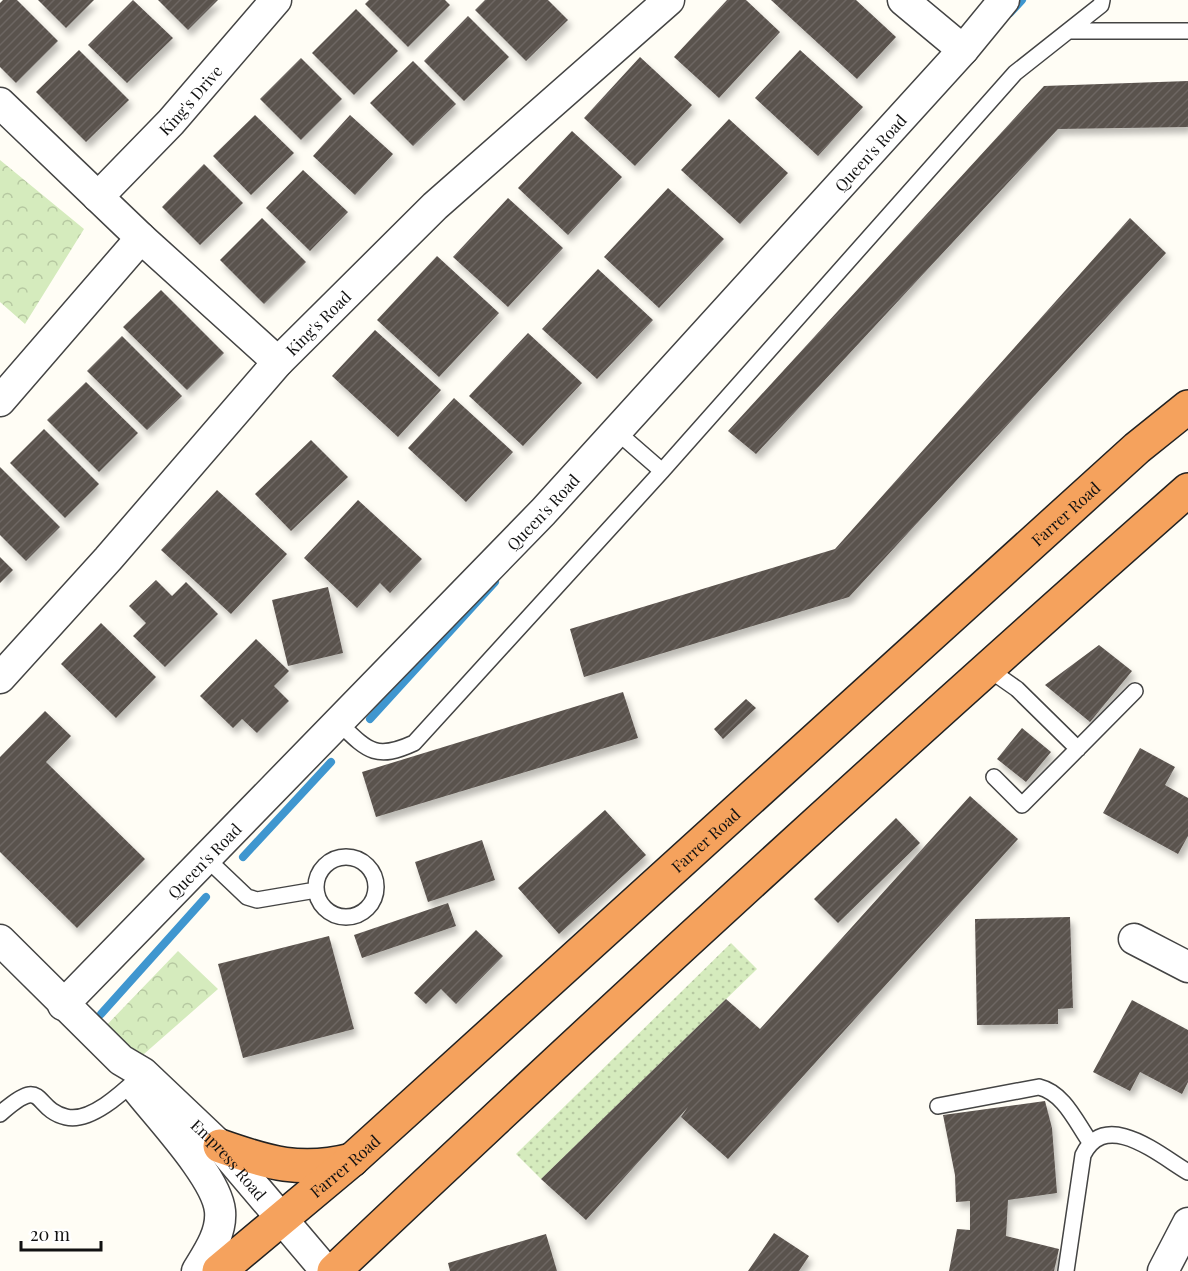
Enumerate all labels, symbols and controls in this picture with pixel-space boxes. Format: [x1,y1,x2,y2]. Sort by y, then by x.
street label: King's Drive [154,60,226,139]
street label: Queen's Road [829,109,910,195]
street label: King's Road [281,286,355,359]
street label: Queen's Road [502,469,583,554]
street label: Farrer Road [1026,476,1104,550]
street label: Farrer Road [666,803,744,876]
street label: Queen's Road [162,818,245,902]
street label: Empress Road [187,1114,272,1204]
street label: Farrer Road [305,1129,384,1201]
scale bar [21,1214,100,1252]
text: 20 m [30,1222,70,1246]

